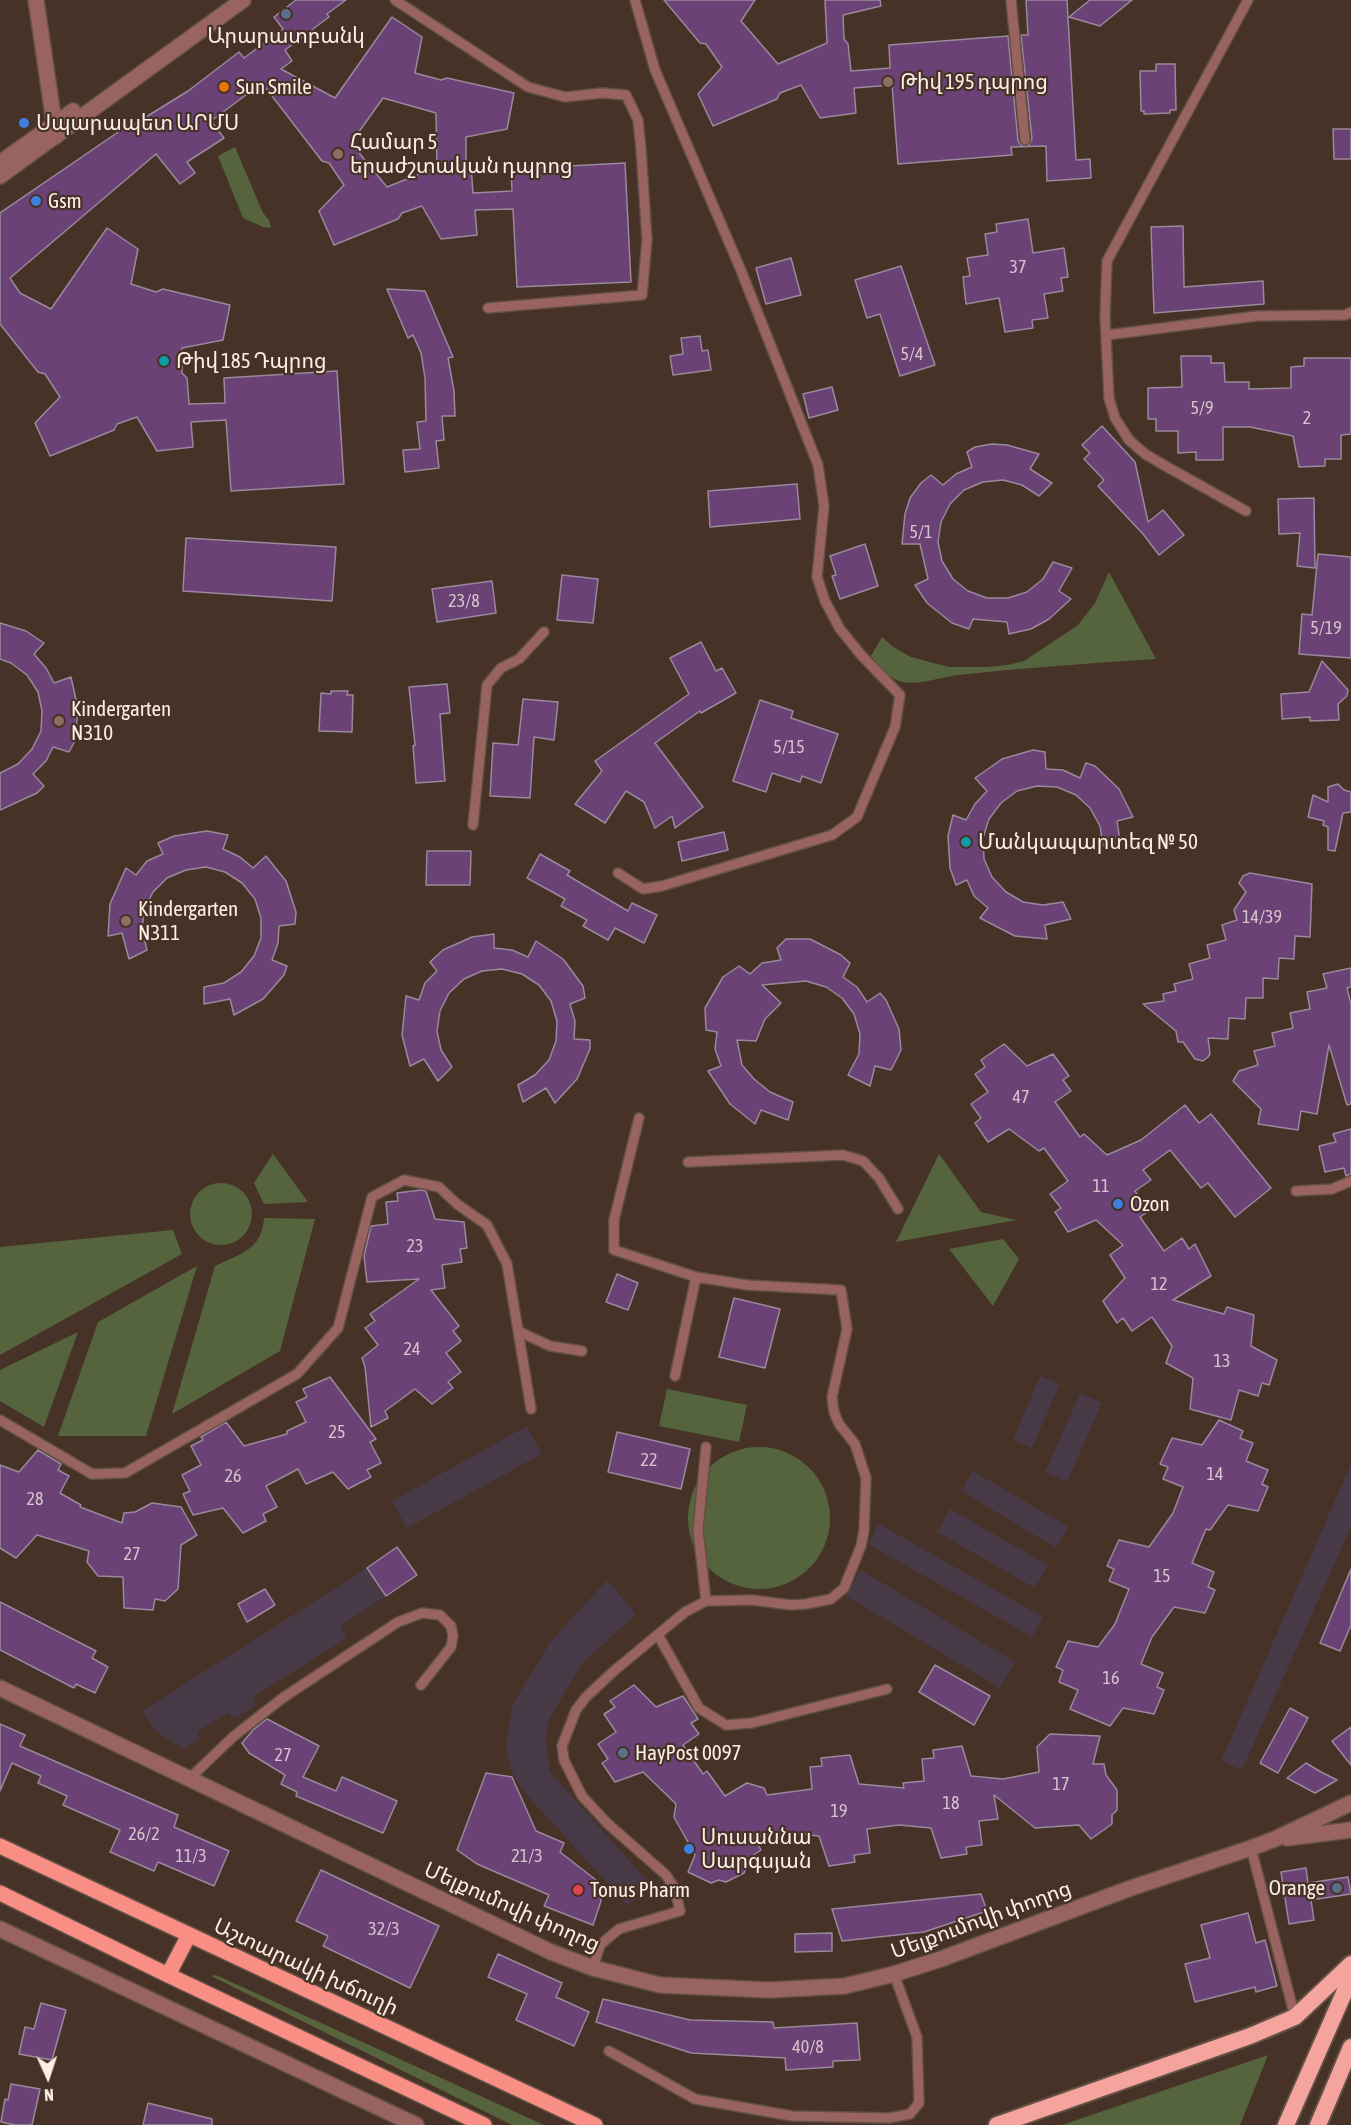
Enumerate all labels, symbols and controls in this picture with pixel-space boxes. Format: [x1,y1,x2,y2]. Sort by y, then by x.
marker: Արարատբանկ [279,7,293,21]
place label: Արարատբանկ [207,23,365,49]
place label: Թիվ 195 դպրոց [900,69,1048,95]
place label: Sun Smile [236,74,312,100]
marker: Թիվ 195 դպրոց [881,75,895,89]
marker: Sun Smile [217,80,231,94]
place label: Սպարապետ ԱՐՄՍ [36,110,239,136]
marker: Սպարապետ ԱՐՄՍ [17,116,31,130]
place label: Համար 5 երաժշտական դպրոց [350,129,572,179]
marker: Համար 5 երաժշտական դպրոց [331,147,345,161]
place label: Gsm [48,188,82,214]
marker: Gsm [29,194,43,208]
house number: 37 [1010,256,1026,278]
house number: 5/4 [900,343,924,365]
place label: Թիվ 185 Դպրոց [176,348,327,374]
marker: Թիվ 185 Դպրոց [157,354,171,368]
house number: 5/9 [1190,397,1214,419]
house number: 2 [1303,407,1311,429]
house number: 5/1 [909,521,933,543]
house number: 23/8 [448,590,480,612]
house number: 5/19 [1310,617,1342,639]
place label: Kindergarten N310 [71,696,171,746]
marker: Kindergarten N310 [52,714,66,728]
house number: 5/15 [773,736,805,758]
place label: Մանկապարտեզ № 50 [978,829,1198,855]
marker: Մանկապարտեզ № 50 [959,835,973,849]
place label: Kindergarten N311 [138,896,238,946]
house number: 14/39 [1242,906,1282,928]
marker: Kindergarten N311 [119,914,133,928]
house number: 47 [1013,1086,1029,1108]
house number: 11 [1093,1175,1109,1197]
place label: Ozon [1130,1191,1170,1217]
marker: Ozon [1111,1197,1125,1211]
house number: 23 [407,1235,423,1257]
house number: 12 [1151,1273,1167,1295]
house number: 24 [404,1338,420,1360]
house number: 13 [1214,1350,1230,1372]
house number: 25 [329,1421,345,1443]
house number: 22 [641,1449,657,1471]
house number: 14 [1207,1463,1223,1485]
house number: 26 [225,1465,241,1487]
house number: 28 [27,1488,43,1510]
house number: 27 [124,1543,140,1565]
house number: 15 [1154,1565,1170,1587]
house number: 16 [1103,1667,1119,1689]
place label: HayPost 0097 [635,1740,741,1766]
house number: 27 [275,1744,291,1766]
marker: HayPost 0097 [616,1746,630,1760]
house number: 17 [1053,1773,1069,1795]
house number: 18 [943,1792,959,1814]
house number: 19 [831,1800,847,1822]
house number: 26/2 [128,1823,160,1845]
place label: Սուսաննա Սարգսյան [701,1824,812,1874]
marker: Սուսաննա Սարգսյան [682,1842,696,1856]
house number: 11/3 [175,1845,207,1867]
house number: 21/3 [511,1845,543,1867]
street label: Մելքումովի փողոց [420,1857,604,1957]
place label: Orange [1269,1875,1325,1901]
street label: Մելքումովի փողոց [887,1876,1075,1964]
place label: Tonus Pharm [590,1877,690,1903]
marker: Orange [1330,1881,1344,1895]
marker: Tonus Pharm [571,1883,585,1897]
street label: Աշտարակի խճուղի [210,1913,402,2021]
house number: 32/3 [368,1918,400,1940]
house number: 40/8 [792,2036,824,2058]
north arrow [18,2047,78,2107]
text: N [44,2086,54,2104]

